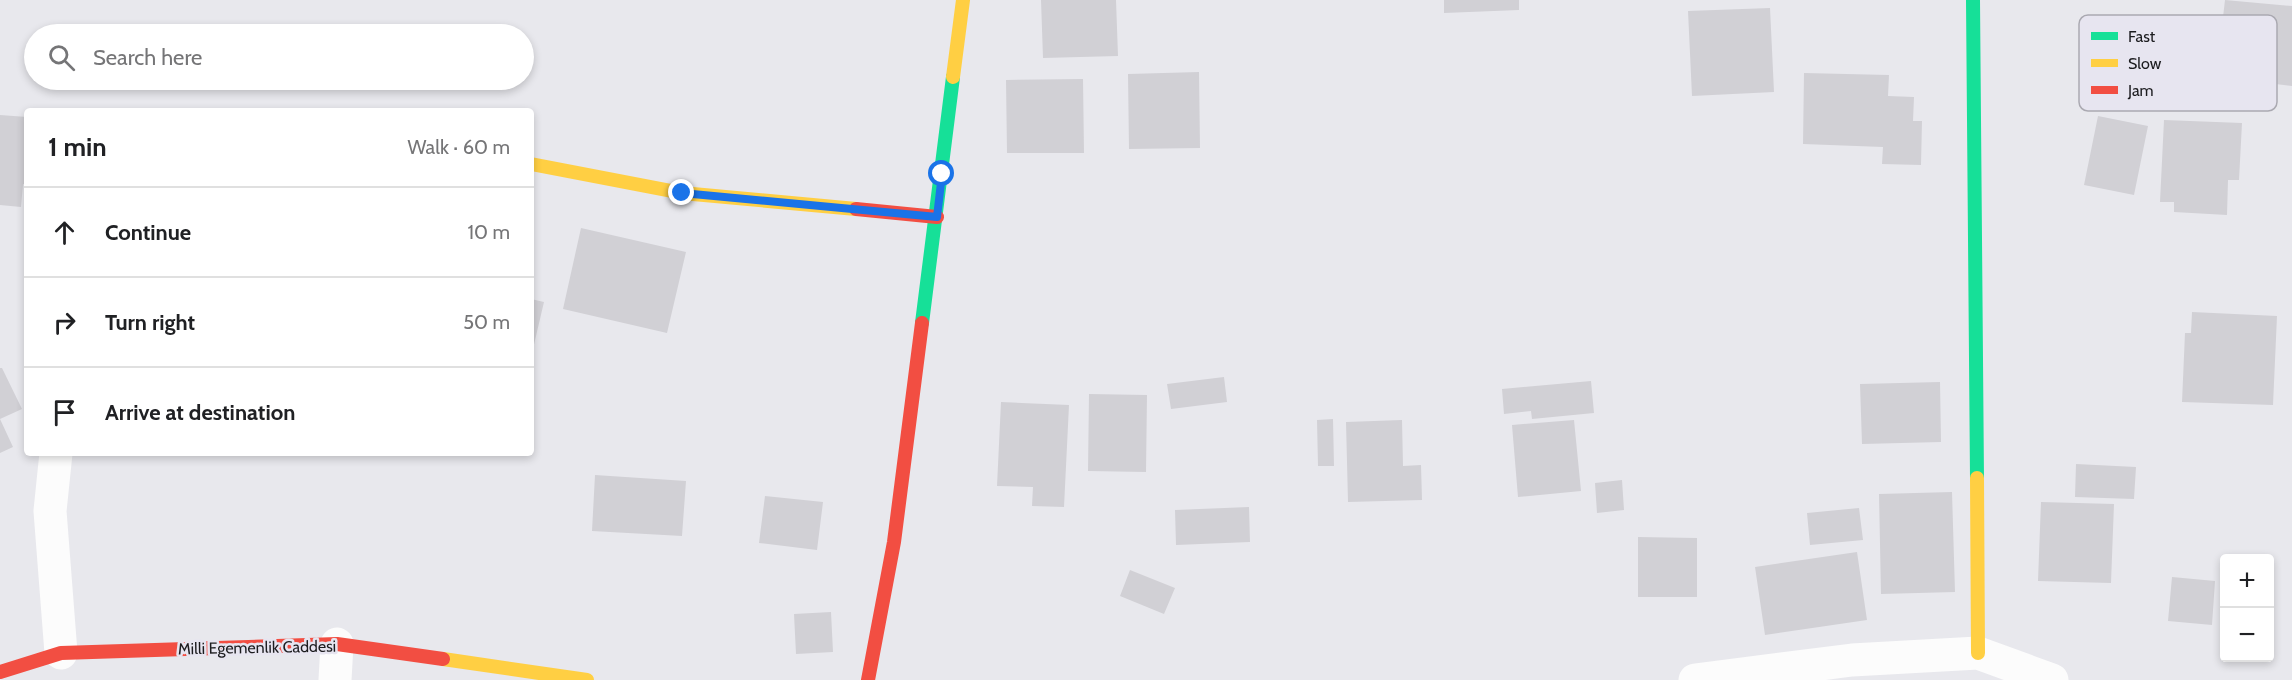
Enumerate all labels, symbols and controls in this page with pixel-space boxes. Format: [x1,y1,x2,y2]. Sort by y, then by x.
legend [2079,15,2277,111]
search box [24,24,534,90]
text: Fast [2128,27,2156,46]
icon: search [45,41,78,74]
text: Search here [93,44,202,71]
text: Slow [2128,54,2162,73]
text: Jam [2127,81,2154,100]
text: 1 min [48,131,107,163]
text: Walk · 60 m [407,135,510,159]
route start [928,160,954,186]
route end [668,179,694,205]
icon: ahead [48,216,81,249]
text: Continue [105,219,191,246]
text: 10 m [467,220,510,244]
icon: right [48,306,81,339]
text: Turn right [105,309,195,336]
text: 50 m [463,310,510,334]
icon: arrive [48,396,81,429]
text: Arrive at destination [105,399,295,426]
map controls [2220,554,2274,662]
button: + [2220,554,2274,608]
button: − [2220,608,2274,662]
street label: Milli Egemenlik Caddesi [178,637,336,658]

